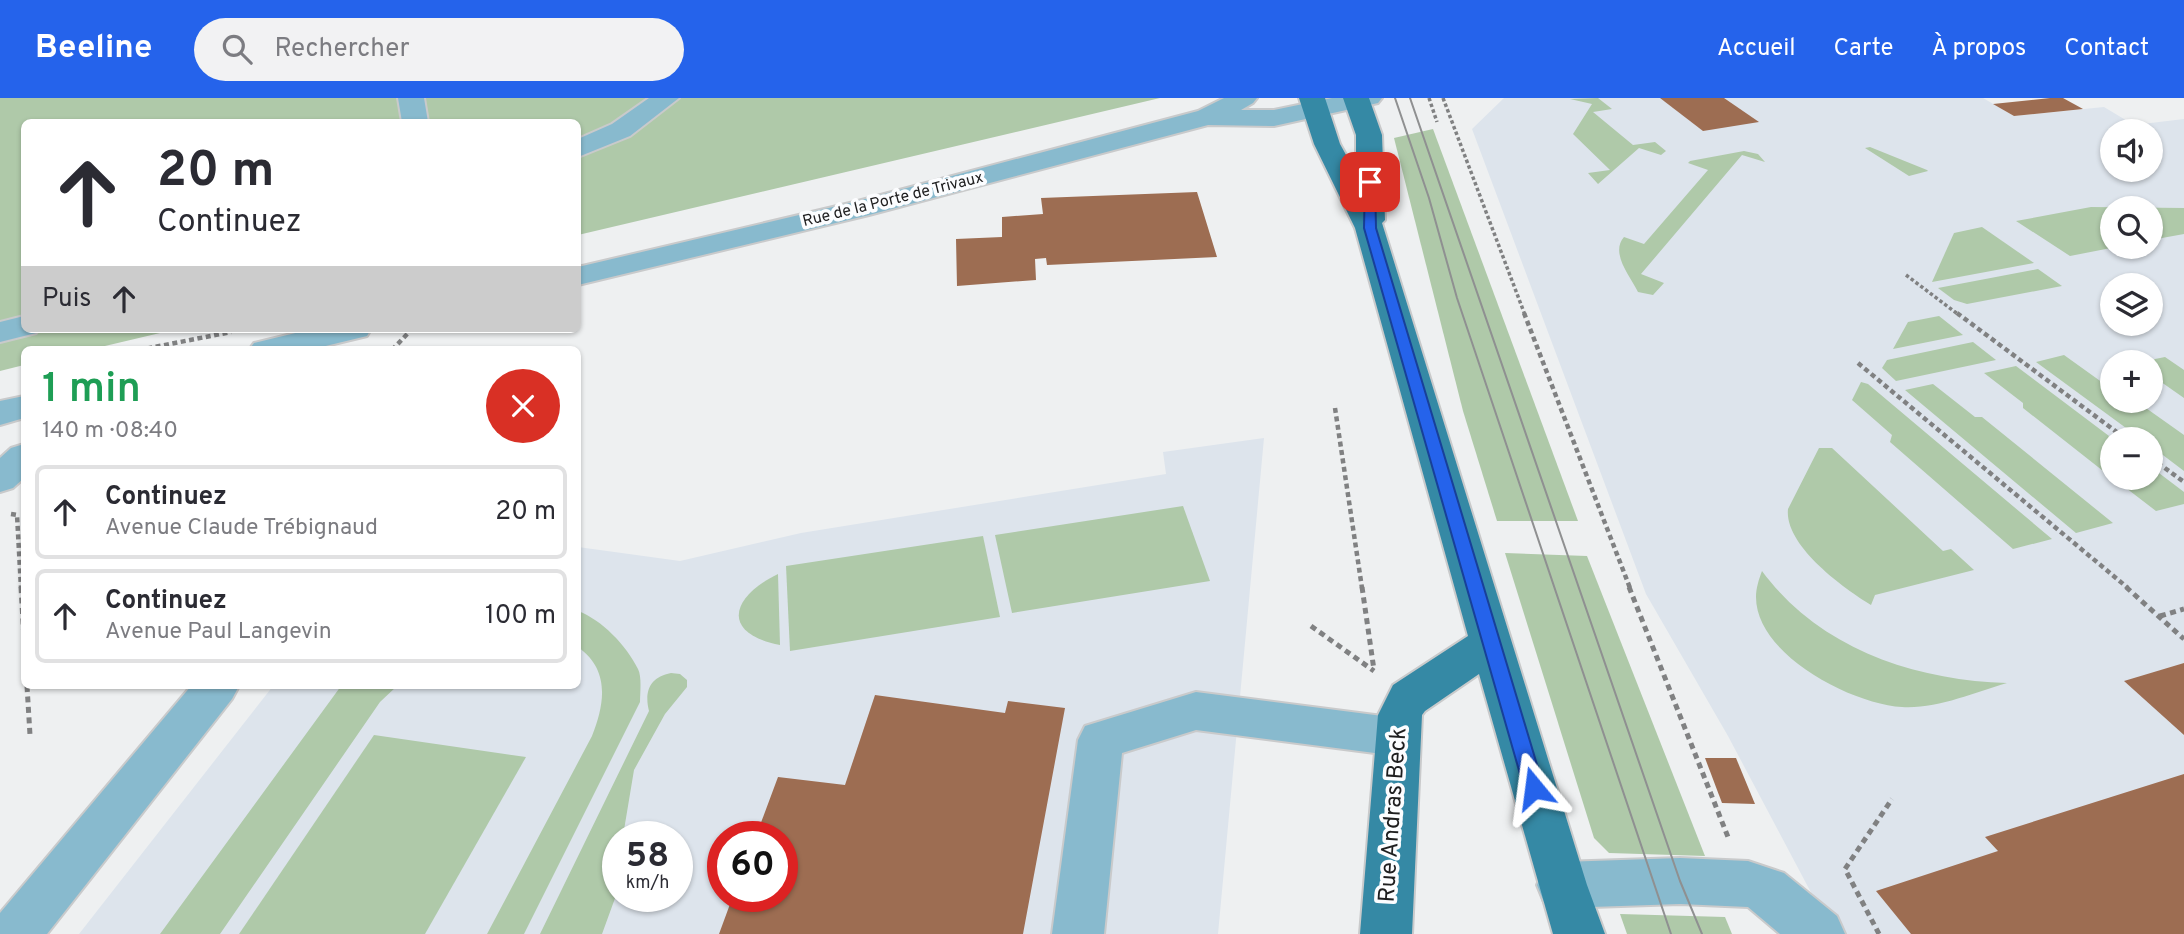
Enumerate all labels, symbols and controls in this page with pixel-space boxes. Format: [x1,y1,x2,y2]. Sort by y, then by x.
search box [194,18,684,81]
text: Beeline [35,28,152,70]
icon: search [218,30,256,68]
text: Rechercher [274,33,410,66]
text: Accueil [1717,34,1796,64]
text: Carte [1834,34,1893,64]
text: À propos [1931,34,2026,64]
text: Contact [2064,34,2149,64]
map controls [2100,119,2163,490]
button: sound [2100,119,2163,182]
text: 20 m [157,142,274,204]
icon: ahead [42,147,133,238]
pin [1340,152,1400,212]
icon: arrive [1351,163,1389,201]
street label: Rue de la Porte de Trivaux [801,168,985,232]
button: search [2100,196,2163,259]
text: Continuez [157,203,302,243]
button: layers [2100,273,2163,336]
icon: ahead [105,280,143,318]
text: Puis [42,283,91,316]
button: + [2100,350,2163,413]
text: 1 min [42,364,141,417]
button: close [486,369,560,443]
text: 140 m · 08:40 [42,417,178,446]
button: − [2100,427,2163,490]
text: Continuez [105,481,227,514]
icon: ahead [46,493,84,531]
text: 20 m [495,496,556,529]
text: Avenue Claude Trébignaud [105,514,378,543]
text: Continuez [105,585,227,618]
icon: ahead [46,597,84,635]
text: 100 m [485,600,556,633]
text: Avenue Paul Langevin [105,618,332,647]
street label: Rue Andras Beck [1373,727,1415,903]
position arrow [1497,751,1571,825]
speed limit sign: 60 [707,821,798,912]
text: 58 [626,835,669,879]
text: km/h [626,872,669,895]

